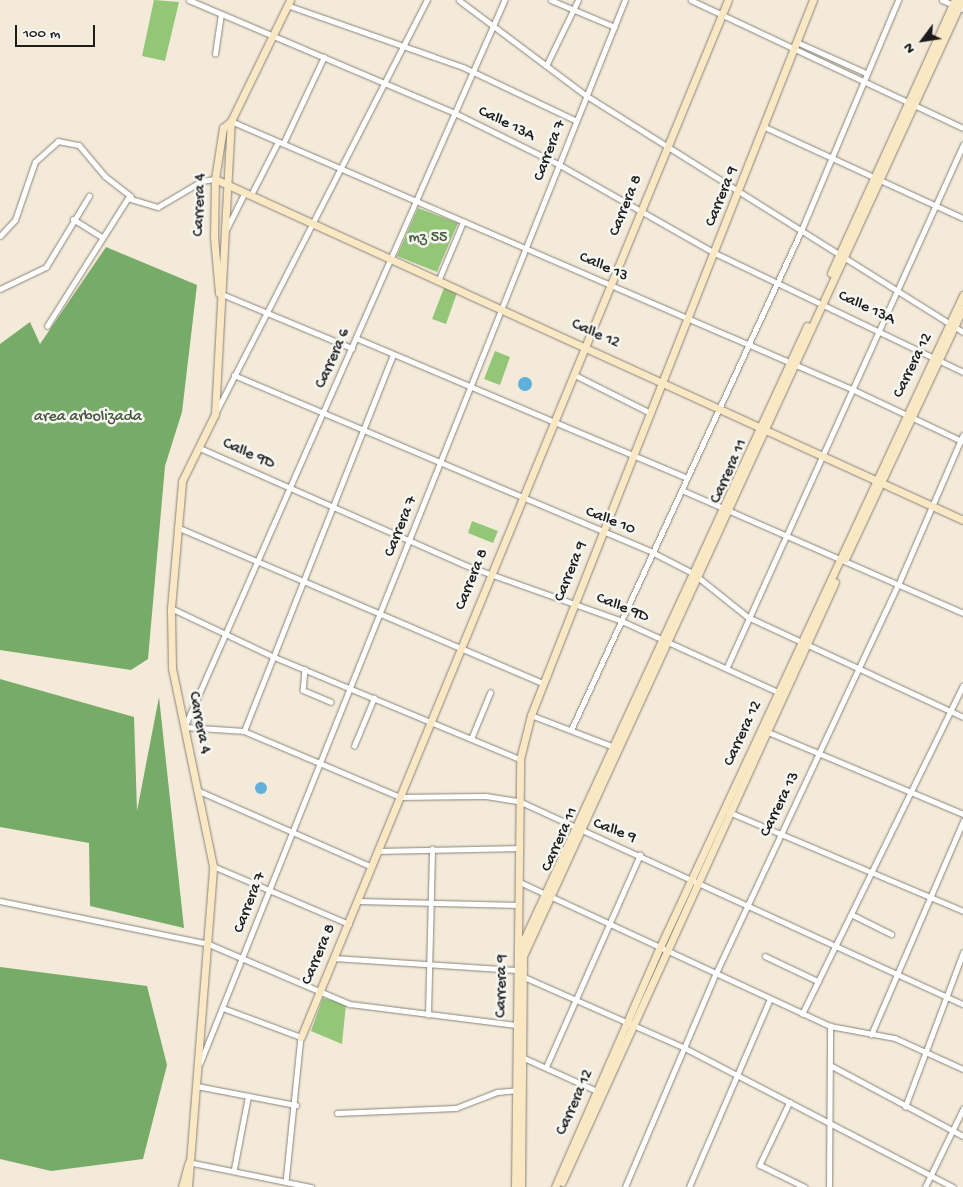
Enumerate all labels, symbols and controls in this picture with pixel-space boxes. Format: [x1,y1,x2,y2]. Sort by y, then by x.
scale bar [18,15,98,47]
north arrow [898,15,948,65]
text: 100 m [23,25,60,43]
text: N [900,40,919,56]
street label: Calle 13A [474,103,538,147]
street label: Carrera 7 [531,118,571,184]
street label: Carrera 9 [702,164,744,230]
street label: Carrera 4 [190,173,212,237]
street label: Carrera 8 [606,173,648,239]
park label: mz 55 [408,229,448,249]
street label: Calle 13 [576,249,630,287]
street label: Calle 13A [834,287,898,331]
street label: Calle 12 [568,316,622,354]
street label: Carrera 6 [312,326,356,392]
street label: Carrera 12 [890,330,938,402]
park label: area arbolizada [34,408,142,428]
street label: Calle 9D [219,435,277,475]
street label: Carrera 11 [707,437,753,507]
street label: Carrera 7 [381,494,423,560]
street label: Calle 10 [582,503,638,541]
street label: Carrera 9 [551,539,593,605]
street label: Carrera 8 [452,547,494,613]
street label: Calle 9D [593,590,651,628]
street label: Carrera 4 [183,690,213,756]
street label: Carrera 12 [721,698,767,770]
street label: Carrera 13 [757,769,805,841]
street label: Carrera 11 [538,805,584,875]
street label: Calle 9 [590,815,638,849]
street label: Carrera 7 [231,870,271,936]
street label: Carrera 8 [299,922,341,988]
street label: Carrera 9 [493,954,513,1018]
street label: Carrera 12 [553,1067,599,1139]

